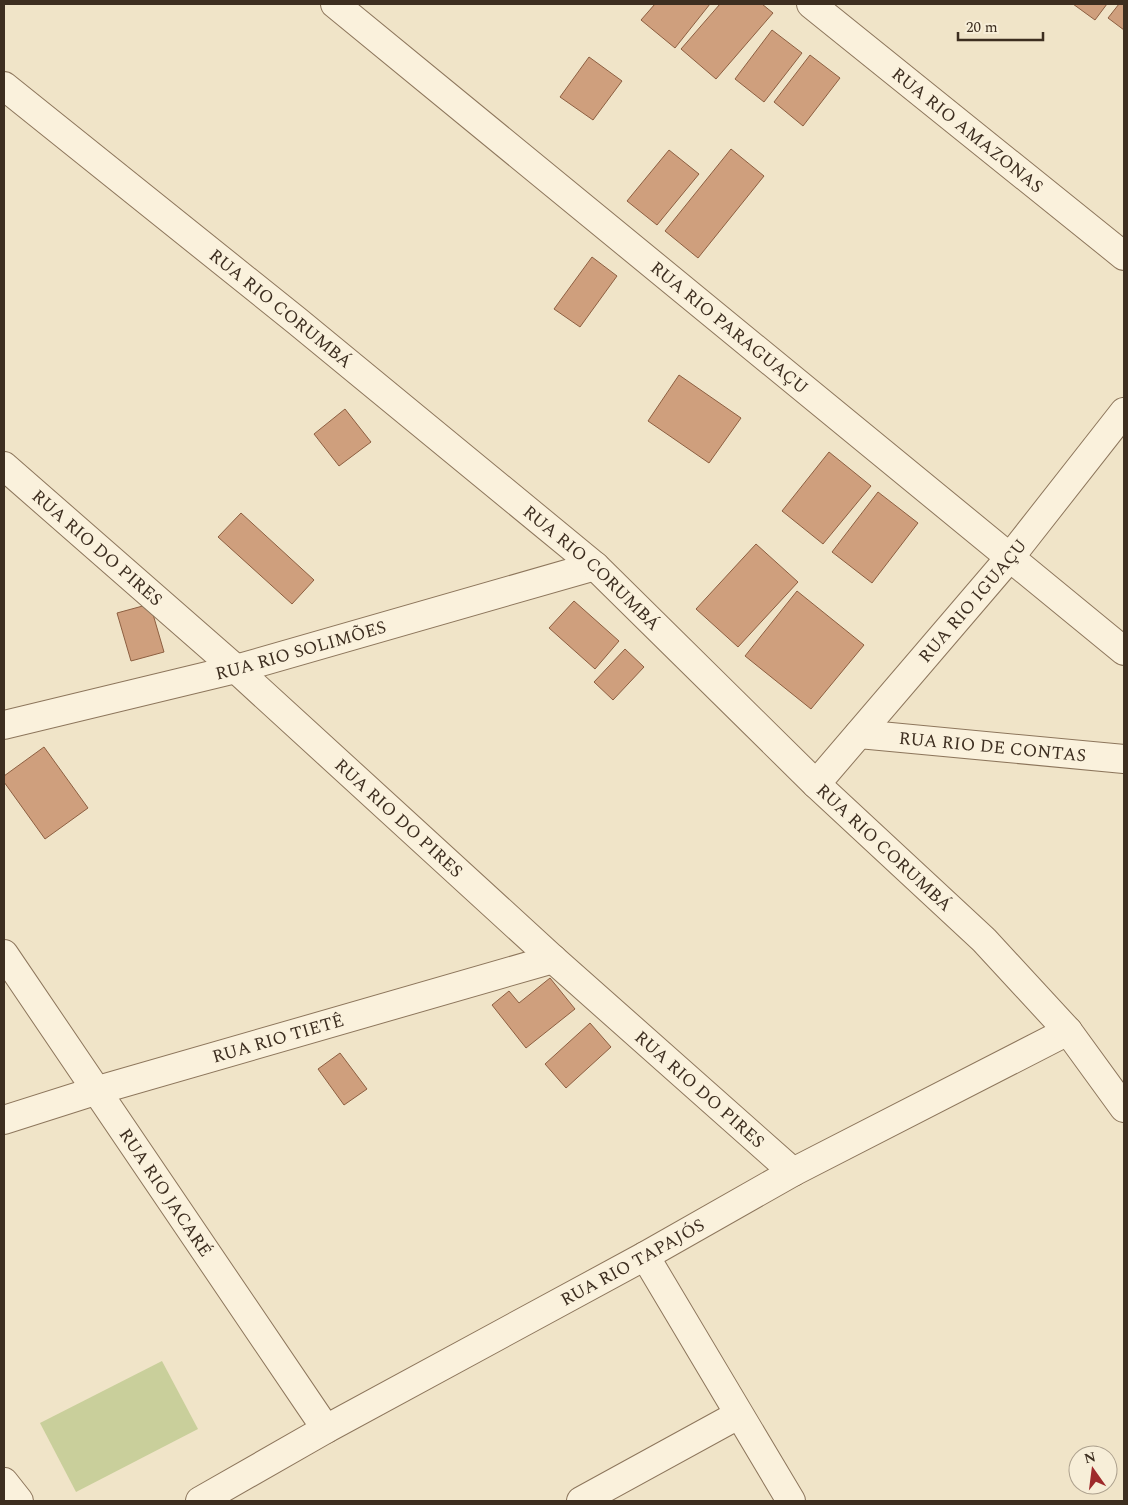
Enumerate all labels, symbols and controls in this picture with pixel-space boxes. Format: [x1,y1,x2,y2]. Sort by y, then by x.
scale bar [958,10,1043,42]
text: 20 m [966,16,998,39]
street label: RUA RIO AMAZONAS [886,60,1049,200]
street label: RUA RIO CORUMBÁ [203,242,358,375]
street label: RUA RIO PARAGUAÇU [644,254,814,400]
street label: RUA RIO DO PIRES [26,483,169,613]
street label: RUA RIO CORUMBÁ [517,498,667,637]
street label: RUA RIO IGUAÇU [912,533,1033,669]
street label: RUA RIO SOLIMÕES [212,613,389,687]
street label: RUA RIO DE CONTAS [897,724,1087,769]
street label: RUA RIO DO PIRES [328,752,469,884]
street label: RUA RIO CORUMBÁ [810,777,958,918]
street label: RUA RIO TIETÊ [209,1006,347,1070]
street label: RUA RIO DO PIRES [629,1024,771,1154]
street label: RUA RIO JACARÉ [112,1123,219,1262]
street label: RUA RIO TAPAJÓS [555,1211,710,1313]
north arrow [1068,1445,1118,1495]
text: N [1082,1446,1098,1469]

